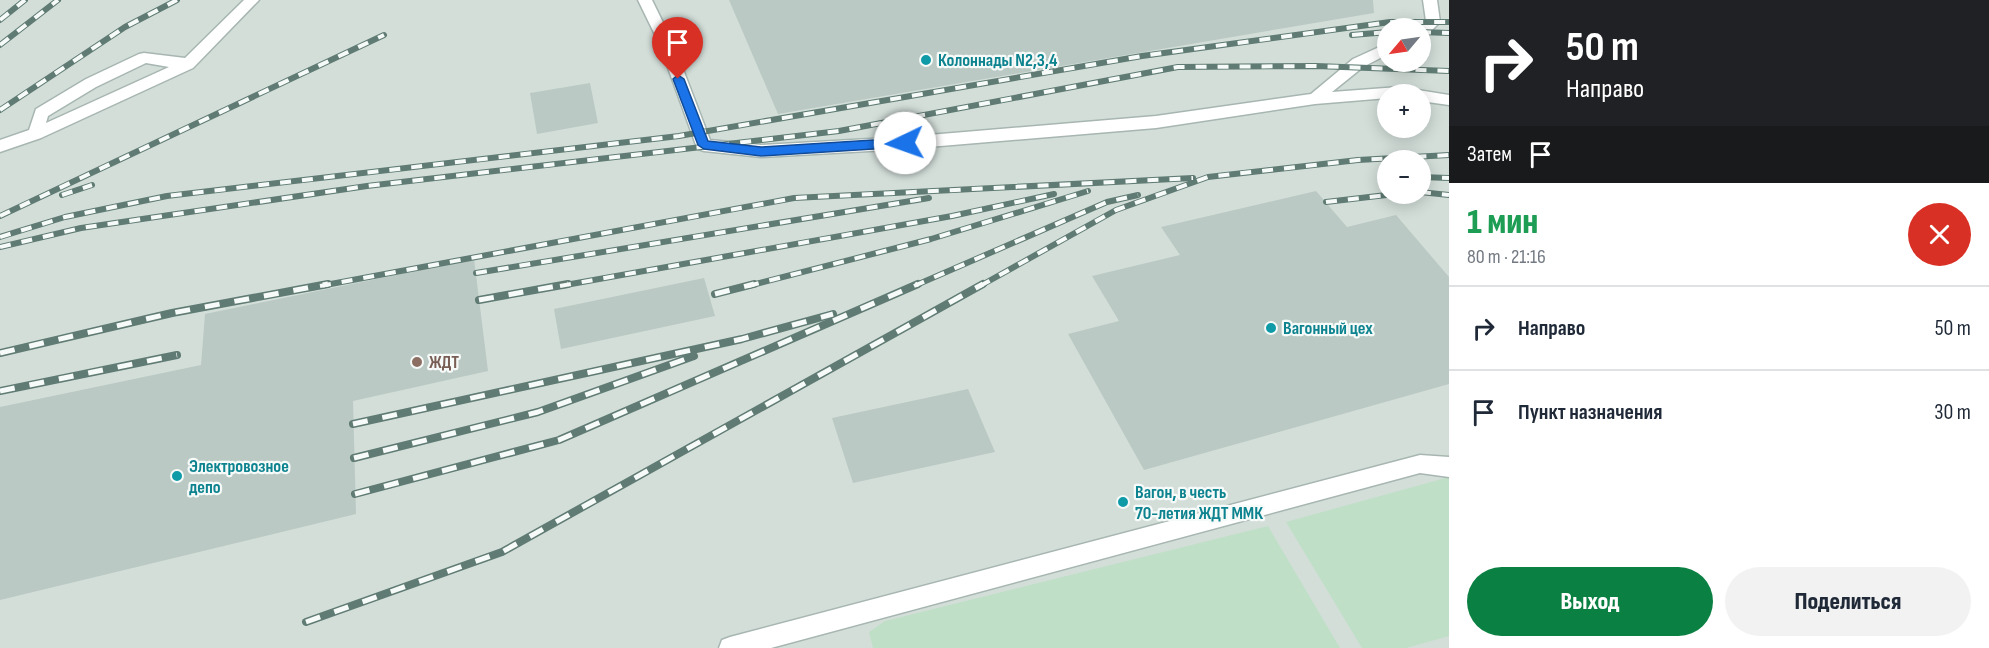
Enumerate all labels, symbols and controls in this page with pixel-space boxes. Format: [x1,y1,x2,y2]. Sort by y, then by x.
pin [652,17,703,79]
north arrow [1377,18,1431,72]
map controls [1377,18,1431,204]
text: 50 m [1566,22,1639,73]
icon: right [1467,24,1545,102]
icon: arrive [661,26,694,59]
place label: Колоннады N2,3,4 [938,50,1058,71]
marker: Колоннады N2,3,4 [919,53,933,67]
text: Направо [1566,73,1644,105]
button: + [1377,84,1431,138]
position arrow [873,111,937,175]
icon: arrive [1524,138,1557,171]
text: Затем [1467,141,1512,168]
button: − [1377,150,1431,204]
text: 1 мин [1467,201,1538,244]
button: close [1908,203,1971,266]
text: 80 m · 21:16 [1467,245,1546,269]
icon: right [1467,312,1500,345]
text: Направо [1518,315,1585,342]
text: 50 m [1935,315,1971,342]
place label: Вагонный цех [1283,318,1373,339]
marker: Вагонный цех [1264,321,1278,335]
place label: ЖДТ [429,352,459,373]
marker: ЖДТ [410,355,424,369]
icon: arrive [1467,396,1500,429]
text: Пункт назначения [1518,399,1662,426]
text: 30 m [1934,399,1971,426]
place label: Электровозное депо [189,456,289,498]
marker: Электровозное депо [170,469,184,483]
place label: Вагон, в честь 70-летия ЖДТ ММК [1135,482,1263,524]
marker: Вагон, в честь 70-летия ЖДТ ММК [1116,495,1130,509]
button: Выход [1467,567,1713,636]
button: Поделиться [1725,567,1971,636]

